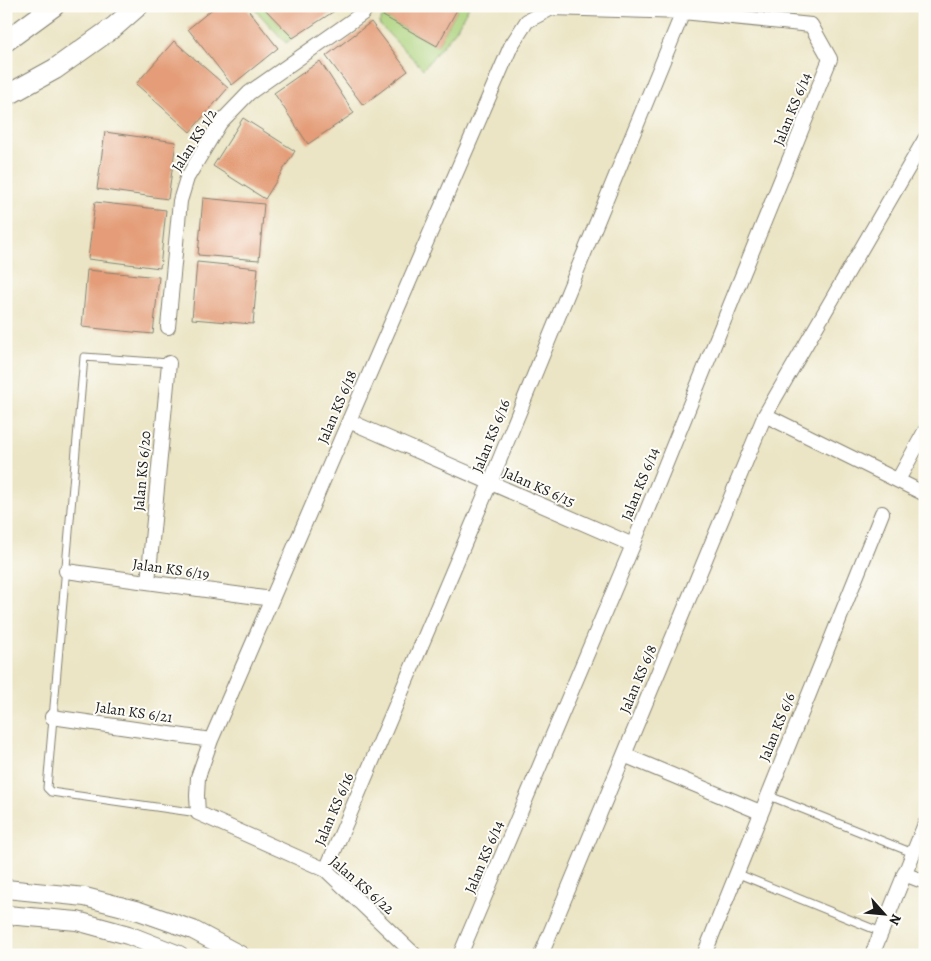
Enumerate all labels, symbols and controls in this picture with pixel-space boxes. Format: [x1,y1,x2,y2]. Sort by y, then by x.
street label: Jalan KS 6/14 [768,69,816,149]
street label: Jalan KS 1/2 [167,105,221,175]
street label: Jalan KS 6/18 [313,367,361,447]
street label: Jalan KS 6/16 [467,396,515,476]
street label: Jalan KS 6/20 [129,430,155,512]
street label: Jalan KS 6/14 [616,444,664,524]
street label: Jalan KS 6/15 [500,462,578,512]
street label: Jalan KS 6/19 [131,554,211,584]
street label: Jalan KS 6/8 [615,642,661,716]
street label: Jalan KS 6/6 [754,690,800,764]
street label: Jalan KS 6/21 [94,697,174,727]
street label: Jalan KS 6/16 [310,769,358,849]
street label: Jalan KS 6/14 [460,817,508,897]
street label: Jalan KS 6/22 [325,851,399,919]
north arrow [858,888,908,938]
text: N [884,911,906,929]

